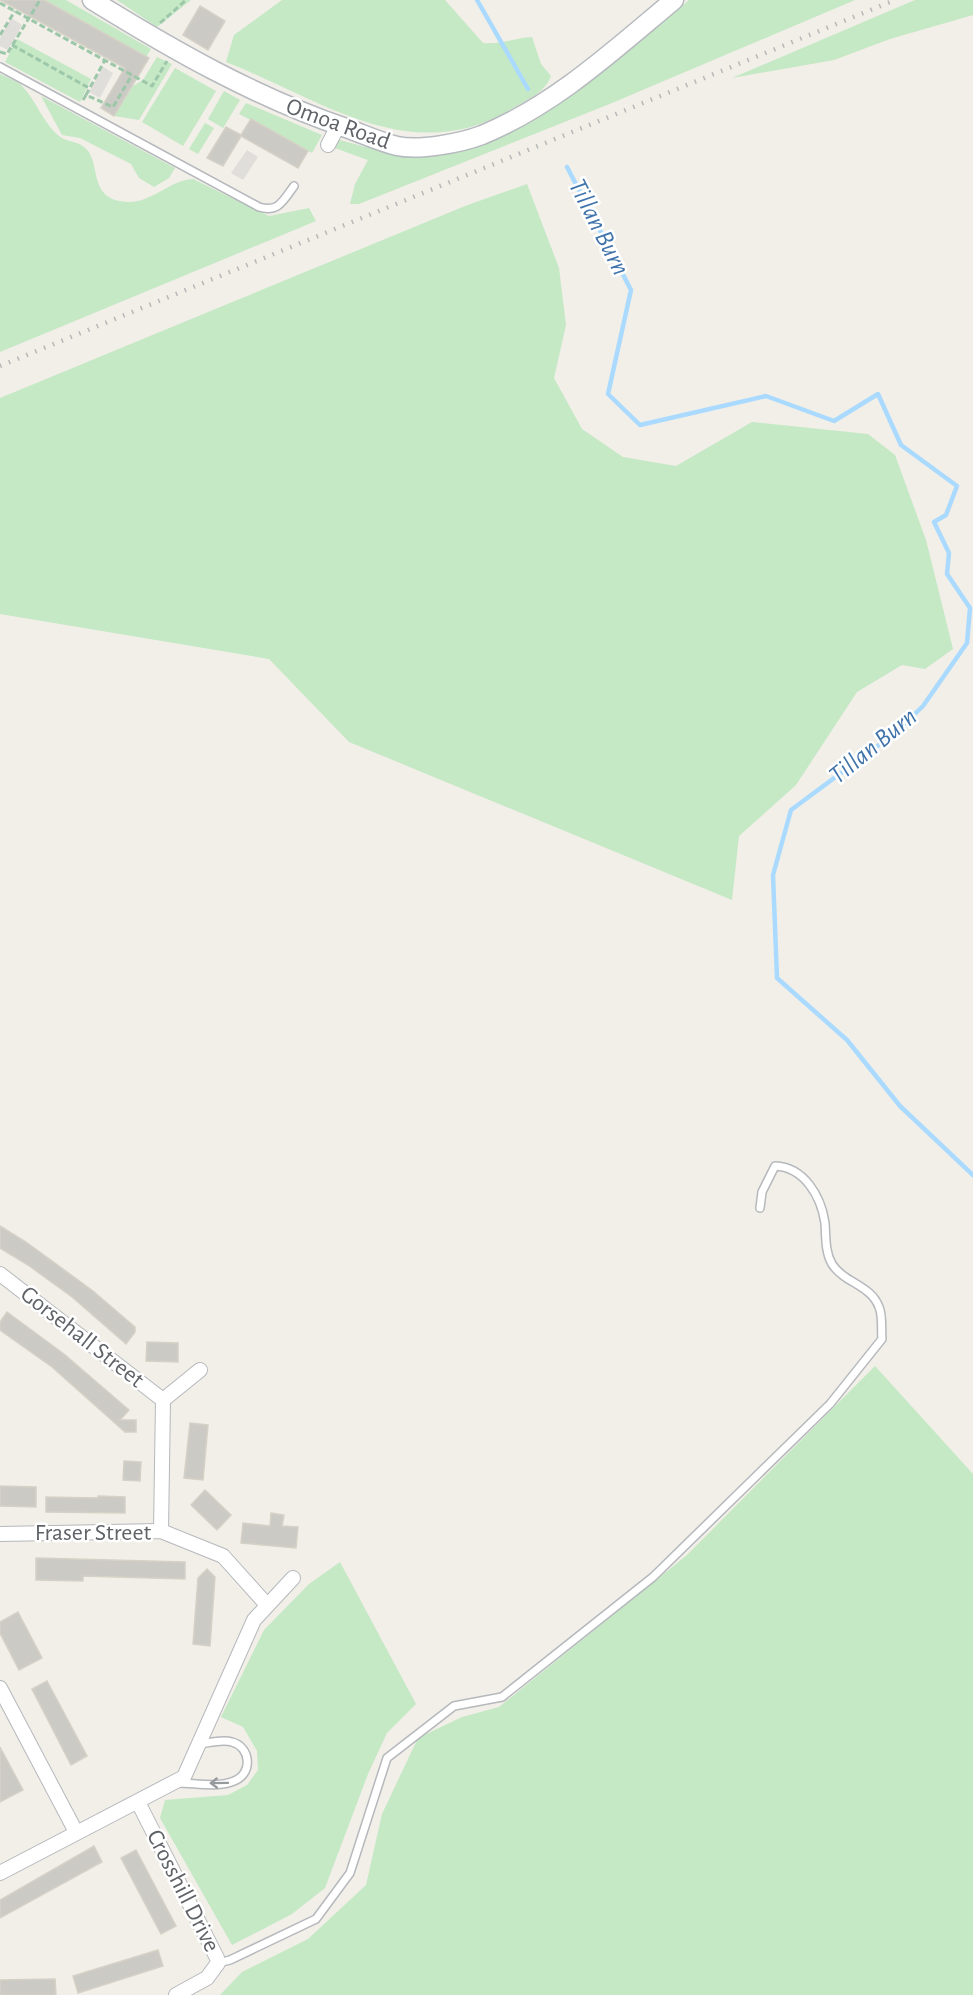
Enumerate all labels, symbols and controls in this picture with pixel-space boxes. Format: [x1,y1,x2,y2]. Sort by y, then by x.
street label: Omoa Road [283,94,393,154]
water label: Tillan Burn [564,175,634,279]
water label: Tillan Burn [824,703,922,789]
street label: Gorsehall Street [16,1282,148,1393]
street label: Fraser Street [35,1521,151,1545]
one-way arrow [209,1777,229,1789]
street label: Crosshill Drive [142,1826,224,1956]

